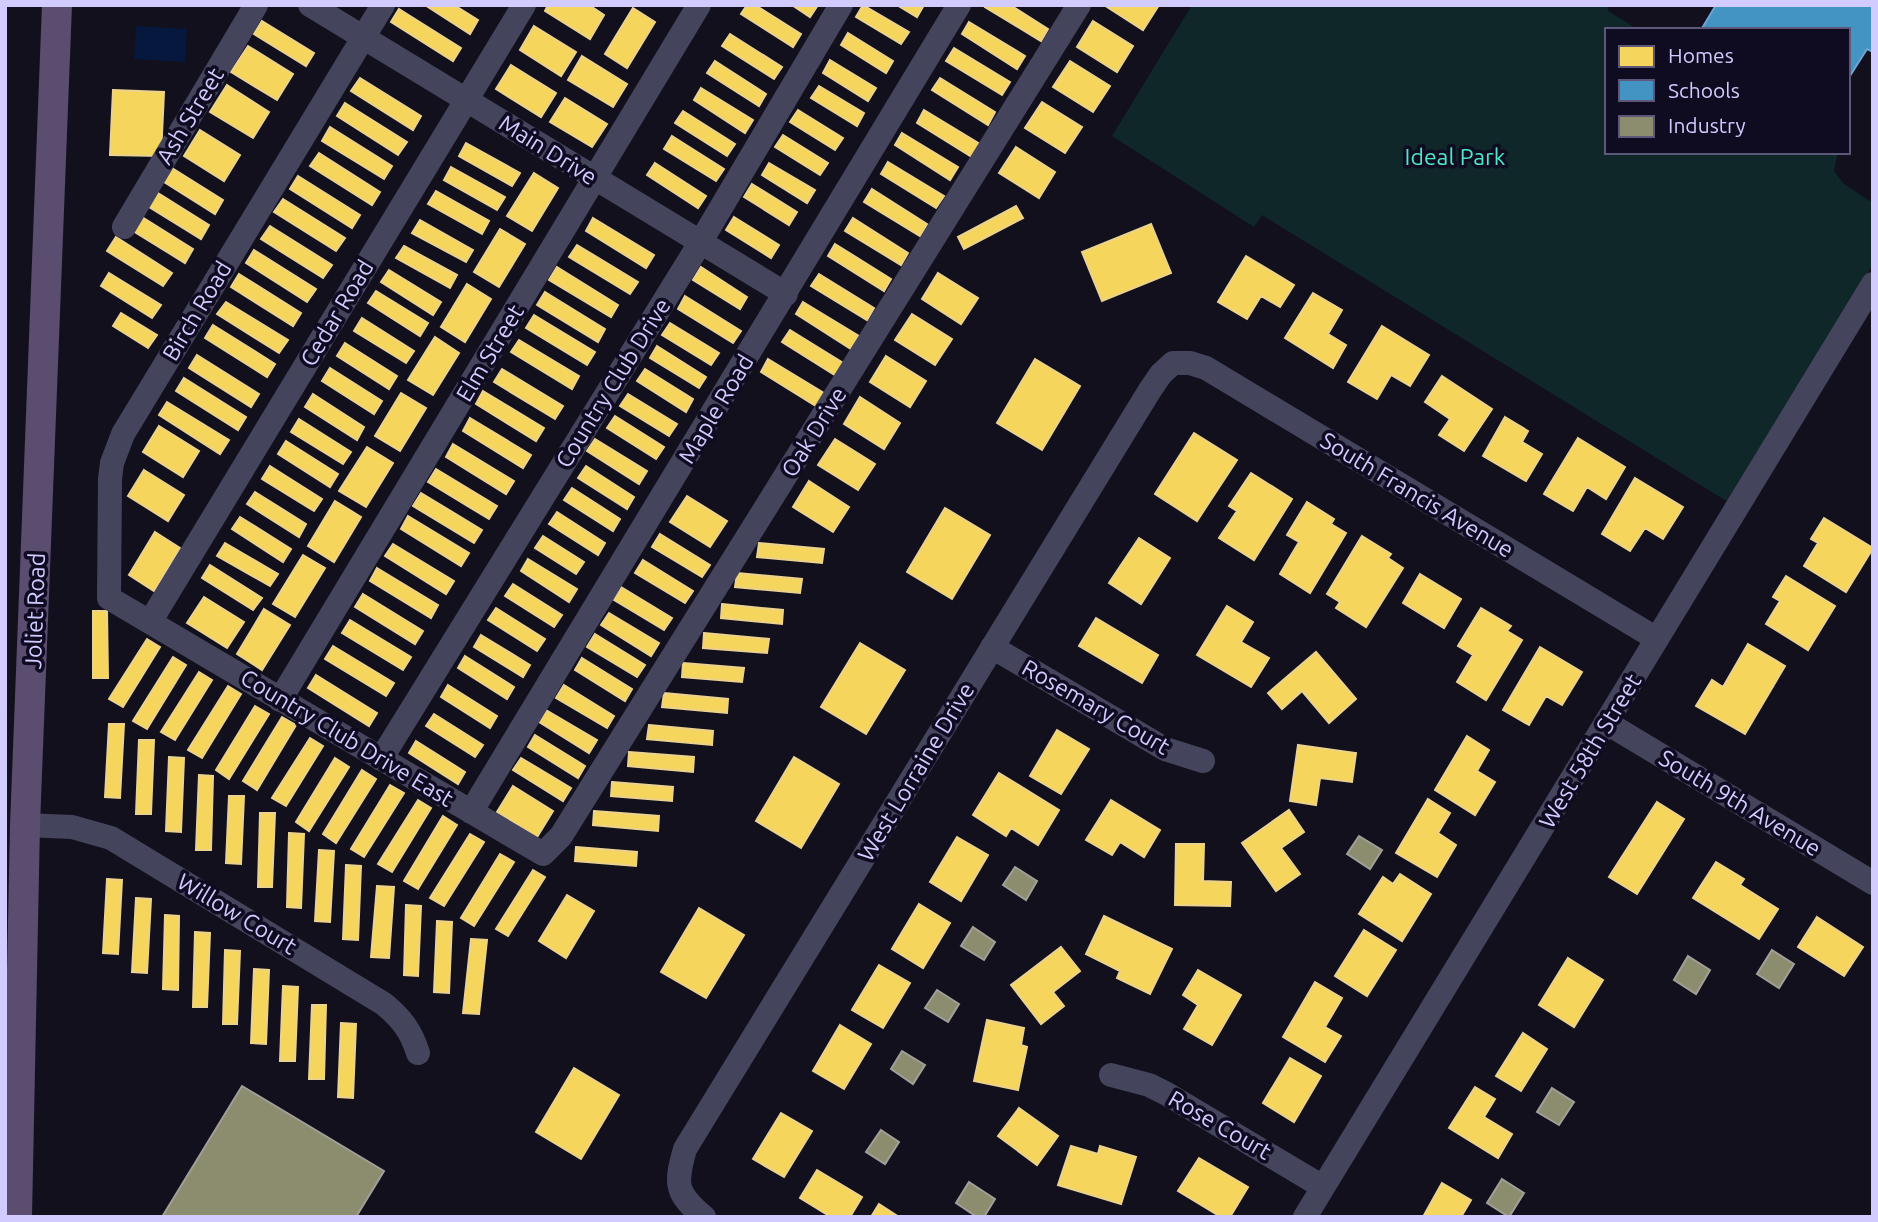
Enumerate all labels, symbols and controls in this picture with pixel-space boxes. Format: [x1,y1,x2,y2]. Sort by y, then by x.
legend [1605,28,1850,154]
text: Homes [1668,43,1734,67]
street label: Ash Street [151,63,228,168]
text: Schools [1668,78,1740,102]
street label: Main Drive [495,110,602,189]
text: Industry [1668,113,1746,137]
park label: Ideal Park [1405,144,1506,169]
street label: Cedar Road [295,255,378,370]
street label: Birch Road [157,257,236,365]
street label: Country Club Drive [550,294,675,472]
street label: Elm Street [451,300,528,406]
street label: Maple Road [673,350,758,468]
street label: Oak Drive [776,382,851,481]
street label: South Francis Avenue [1316,427,1518,562]
street label: Joliet Road [20,552,49,670]
street label: Rosemary Court [1018,654,1174,759]
street label: Country Club Drive East [236,664,458,811]
street label: West 58th Street [1534,669,1645,832]
street label: West Lorraine Drive [852,678,979,865]
street label: South 9th Avenue [1655,744,1826,861]
street label: Willow Court [173,868,301,959]
street label: Rose Court [1165,1085,1276,1164]

